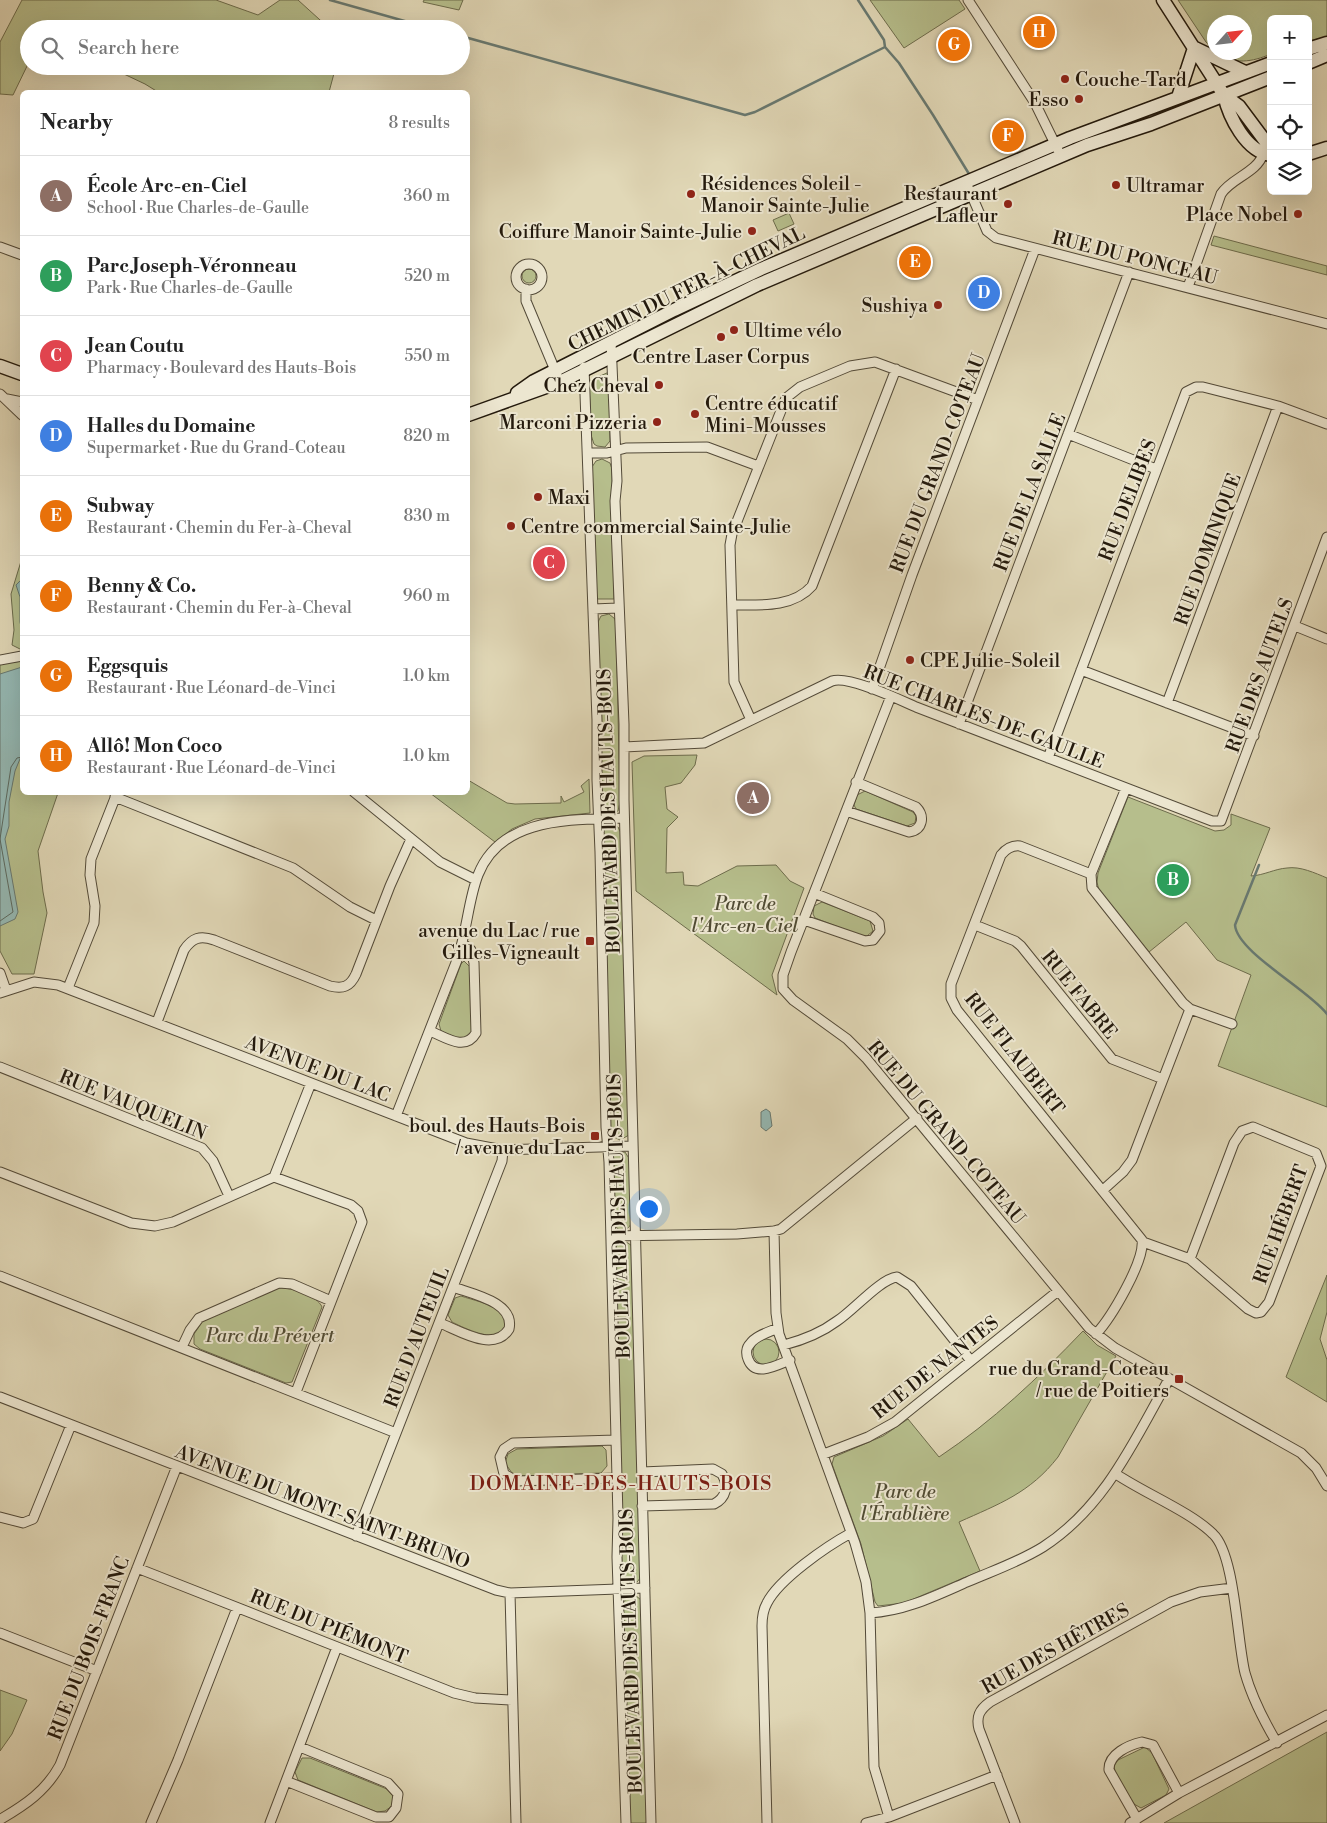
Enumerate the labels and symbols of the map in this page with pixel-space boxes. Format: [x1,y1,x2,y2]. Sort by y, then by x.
pin: H [1023,13,1055,51]
north arrow [1207,15,1252,60]
pin: G [938,26,970,64]
place label: Couche-Tard [1075,68,1187,92]
marker: Couche-Tard [1059,73,1071,85]
place label: Esso [1029,88,1069,112]
marker: Esso [1073,93,1085,105]
pin: F [992,117,1024,155]
place label: Résidences Soleil - Manoir Sainte-Julie [701,172,870,218]
place label: Ultramar [1126,174,1205,198]
marker: Ultramar [1110,179,1122,191]
place label: Restaurant Lafleur [904,182,998,228]
marker: Résidences Soleil - Manoir Sainte-Julie [685,188,697,200]
marker: Restaurant Lafleur [1002,198,1014,210]
place label: Place Nobel [1186,203,1288,227]
marker: Place Nobel [1292,208,1304,220]
place label: Coiffure Manoir Sainte-Julie [499,220,742,244]
street label: CHEMIN DU FER-À-CHEVAL [564,220,809,357]
marker: Coiffure Manoir Sainte-Julie [746,225,758,237]
street label: RUE DU PONCEAU [1050,226,1220,290]
pin: E [899,243,931,281]
pin: D [968,274,1000,312]
place label: Sushiya [862,294,928,318]
marker: Sushiya [932,299,944,311]
place label: Ultime vélo [744,319,842,343]
marker: Ultime vélo [728,324,740,336]
marker: Centre Laser Corpus [715,331,727,343]
place label: Centre Laser Corpus [632,345,810,369]
street label: RUE DU GRAND-COTEAU [885,350,991,576]
place label: Chez Cheval [543,374,649,398]
marker: Chez Cheval [653,379,665,391]
place label: Centre éducatif Mini-Mousses [705,392,839,438]
marker: Centre éducatif Mini-Mousses [689,408,701,420]
street label: RUE DE LA SALLE [989,410,1071,575]
place label: Marconi Pizzeria [499,411,647,435]
marker: Marconi Pizzeria [651,416,663,428]
street label: RUE DELIBES [1094,436,1162,565]
street label: RUE DOMINIQUE [1169,470,1247,629]
place label: Maxi [548,486,590,510]
marker: Maxi [532,491,544,503]
place label: Centre commercial Sainte-Julie [521,515,791,539]
marker: Centre commercial Sainte-Julie [505,520,517,532]
pin: C [533,544,565,582]
street label: RUE DES AUTELS [1221,595,1299,756]
place label: CPE Julie-Soleil [920,649,1061,673]
marker: CPE Julie-Soleil [904,654,916,666]
street label: RUE CHARLES-DE-GAULLE [860,660,1108,774]
street label: BOULEVARD DES HAUTS-BOIS [592,668,626,955]
pin: A [737,779,769,817]
pin: B [1157,861,1189,899]
park label: Parc de l'Arc-en-Ciel [692,892,799,938]
place label: avenue du Lac / rue Gilles-Vigneault [418,919,580,965]
marker: avenue du Lac / rue Gilles-Vigneault [584,935,596,947]
street label: RUE FABRE [1036,945,1122,1044]
street label: RUE FLAUBERT [959,988,1069,1120]
street label: AVENUE DU LAC [241,1030,393,1108]
street label: RUE DU GRAND-COTEAU [862,1036,1030,1230]
street label: RUE VAUQUELIN [55,1064,210,1145]
street label: BOULEVARD DES HAUTS-BOIS [602,1073,636,1360]
place label: boul. des Hauts-Bois / avenue du Lac [409,1114,585,1160]
marker: boul. des Hauts-Bois / avenue du Lac [589,1130,601,1142]
street label: RUE HÉBERT [1247,1161,1314,1287]
your location [636,1196,662,1222]
street label: RUE D'AUTEUIL [379,1264,455,1411]
street label: RUE DE NANTES [867,1311,1004,1425]
park label: Parc du Prévert [205,1324,335,1348]
place label: rue du Grand-Coteau / rue de Poitiers [988,1357,1169,1403]
marker: rue du Grand-Coteau / rue de Poitiers [1173,1373,1185,1385]
street label: AVENUE DU MONT-SAINT-BRUNO [171,1439,473,1574]
district label: DOMAINE-DES-HAUTS-BOIS [469,1472,773,1497]
park label: Parc de l'Érablière [861,1480,949,1526]
street label: BOULEVARD DES HAUTS-BOIS [614,1508,648,1795]
street label: RUE DU BOIS-FRANC [43,1553,135,1744]
street label: RUE DU PIÉMONT [246,1583,411,1670]
street label: RUE DES HÊTRES [977,1597,1134,1699]

